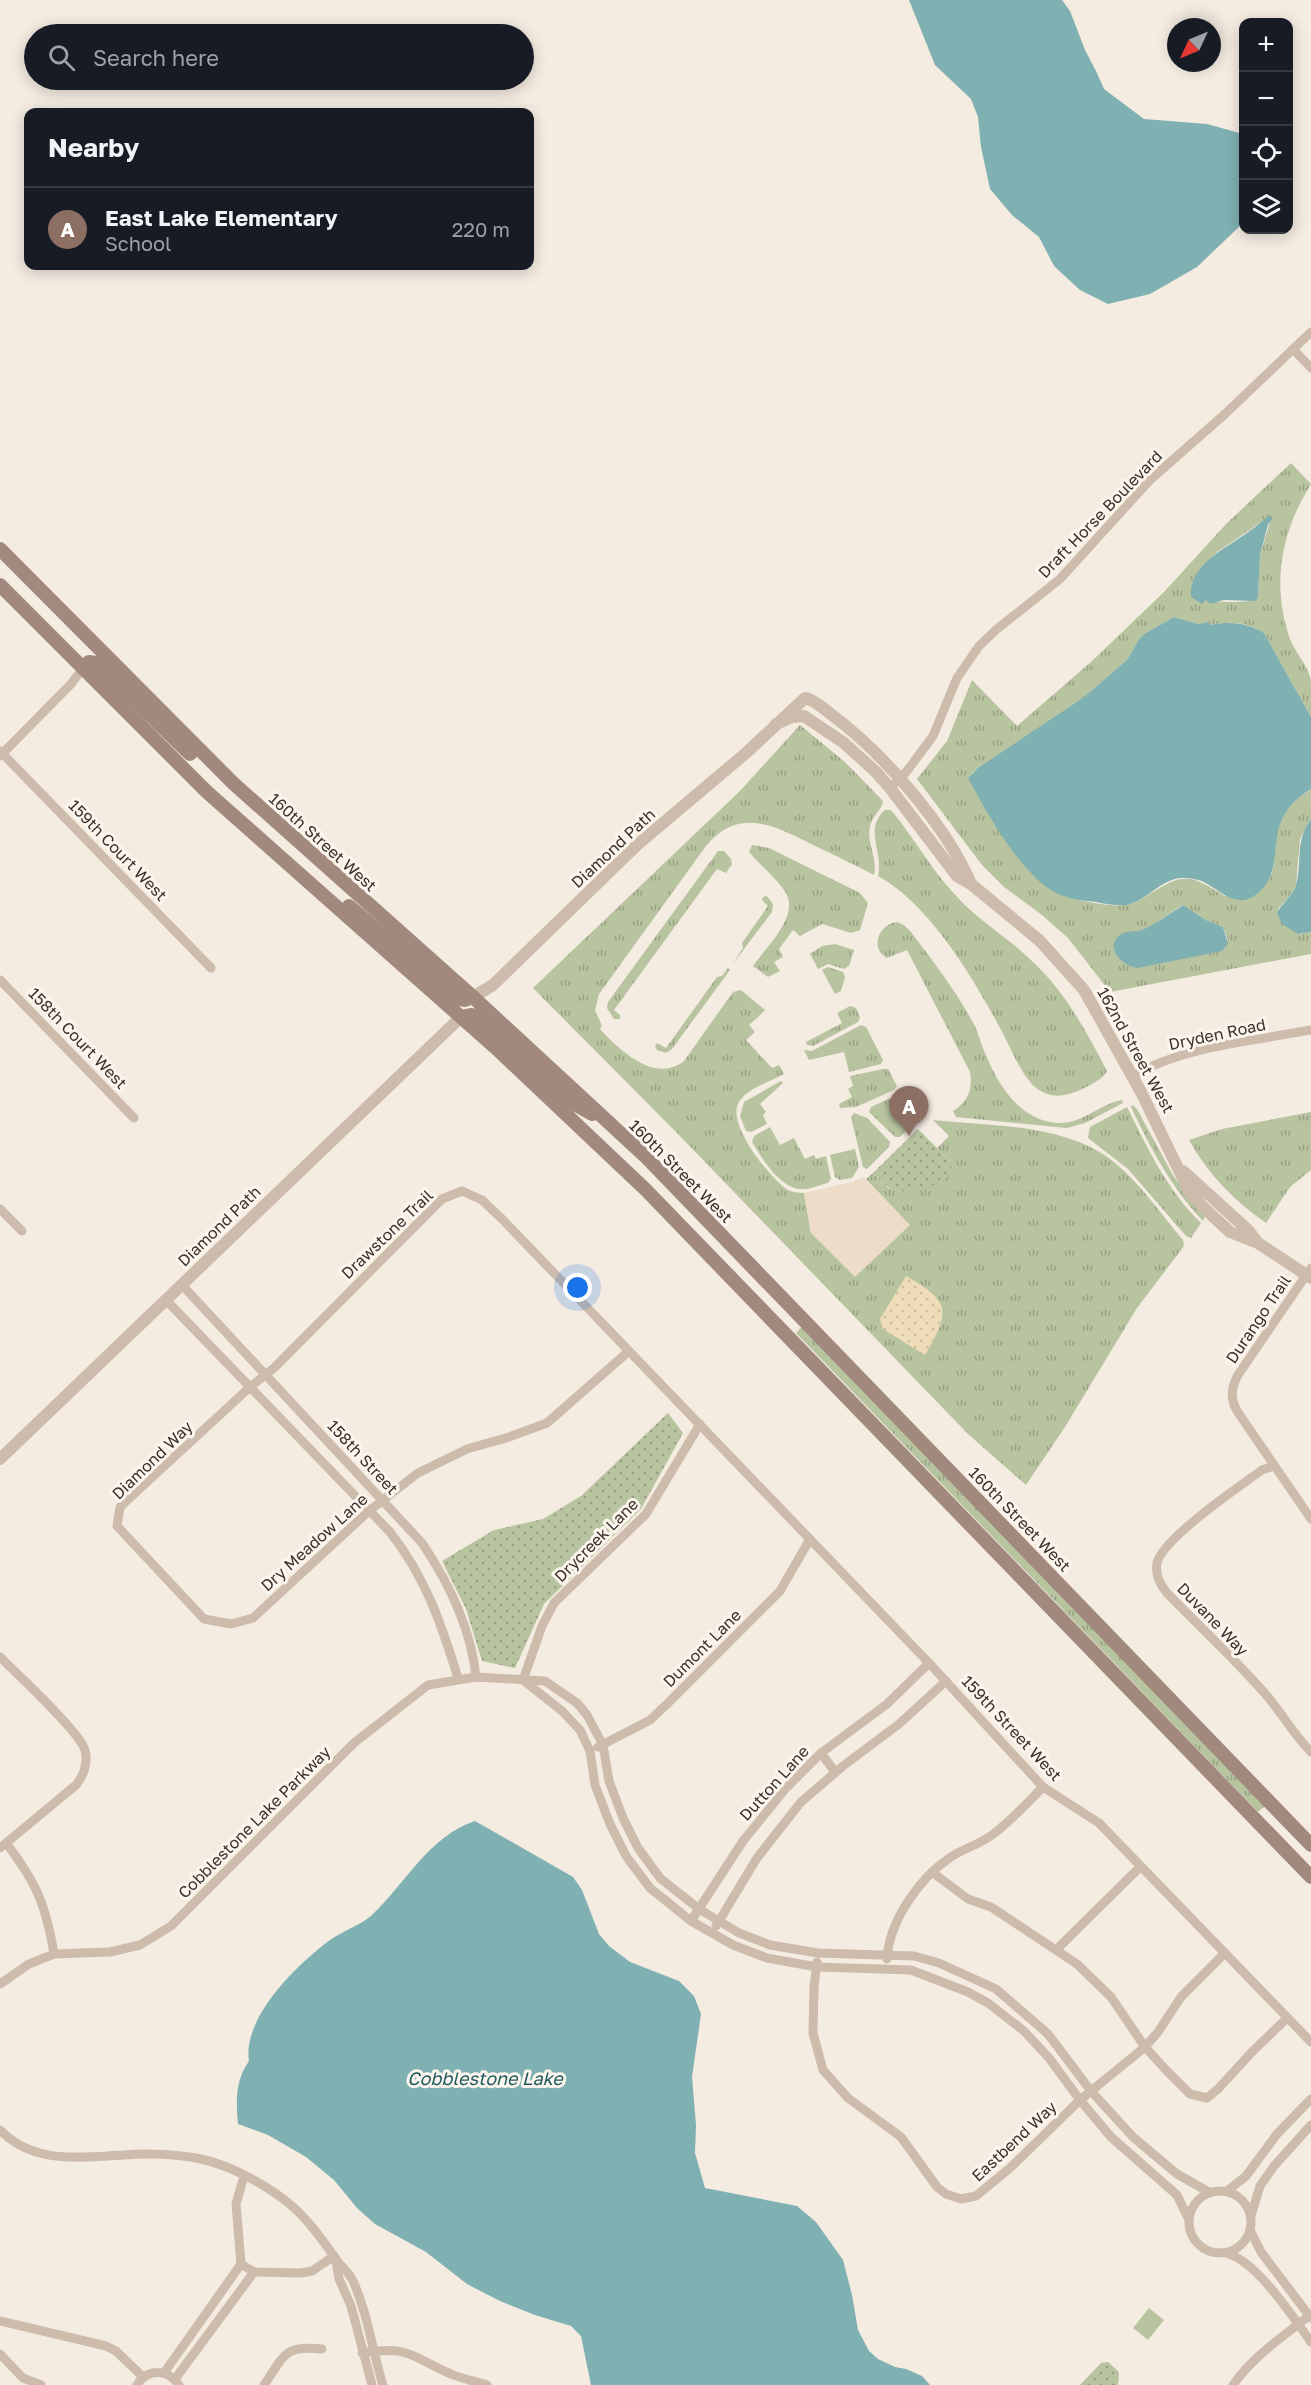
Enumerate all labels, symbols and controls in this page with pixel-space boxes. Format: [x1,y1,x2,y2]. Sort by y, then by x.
north arrow [1167,18,1221,72]
map controls [1239,18,1293,234]
button: + [1239,18,1293,72]
search box [24,24,534,90]
icon: search [45,41,78,74]
text: Search here [93,44,219,71]
button: − [1239,72,1293,126]
button: locate [1239,126,1293,180]
text: Nearby [48,132,139,163]
button: layers [1239,180,1293,234]
text: East Lake Elementary [105,204,338,231]
text: A [60,217,75,241]
text: 220 m [452,217,510,241]
text: School [105,231,171,255]
street label: Draft Horse Boulevard [1034,446,1166,582]
street label: 160th Street West [265,788,381,896]
street label: 159th Court West [65,795,171,905]
street label: Diamond Path [567,804,659,892]
street label: 158th Court West [25,983,131,1093]
street label: 162nd Street West [1093,984,1179,1116]
street label: Dryden Road [1167,1014,1267,1054]
pin: A [890,1086,928,1136]
street label: 160th Street West [625,1115,737,1227]
street label: Diamond Path [173,1181,265,1271]
street label: Drawstone Trail [337,1185,437,1283]
street label: Durango Trail [1221,1271,1295,1367]
your location [563,1273,592,1302]
street label: 158th Street [323,1416,403,1498]
street label: Diamond Way [108,1417,197,1503]
street label: 160th Street West [965,1462,1075,1576]
street label: Dry Meadow Lane [257,1489,371,1595]
street label: Drycreek Lane [550,1494,642,1586]
street label: Duvane Way [1173,1578,1253,1660]
street label: Dumont Lane [659,1605,745,1691]
street label: 159th Street West [958,1671,1066,1785]
street label: Dutton Lane [735,1741,813,1825]
street label: Cobblestone Lake Parkway [174,1742,334,1902]
water label: Cobblestone Lake [407,2067,564,2089]
street label: Eastbend Way [967,2097,1061,2185]

